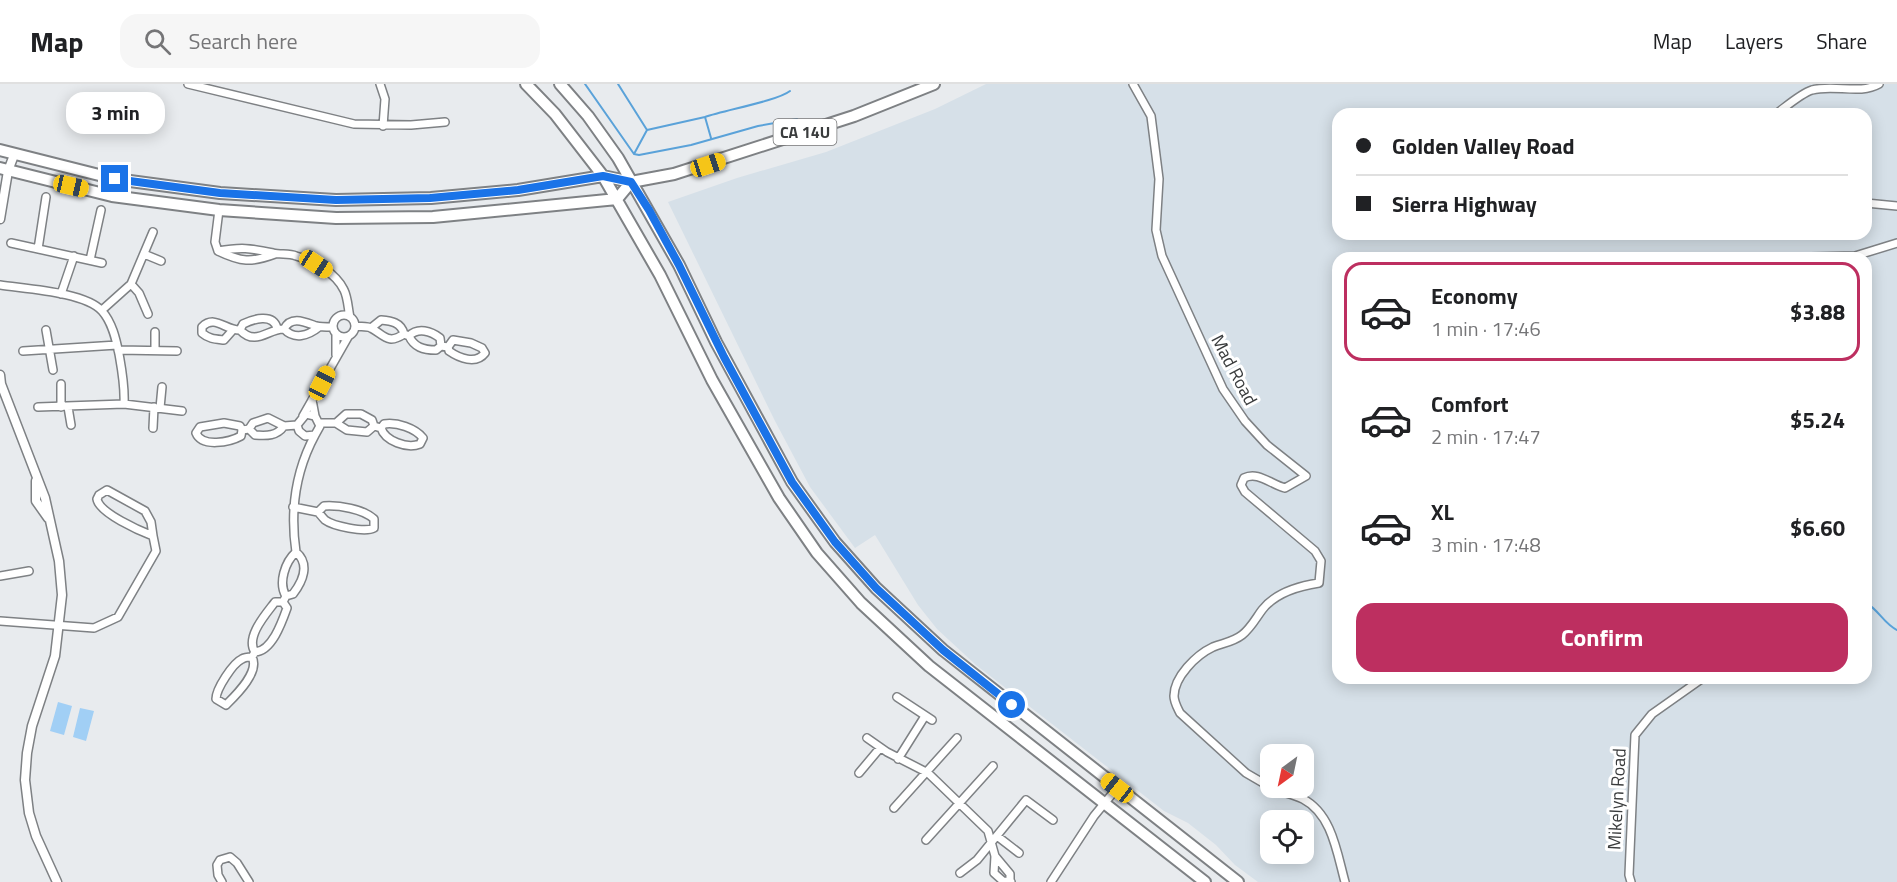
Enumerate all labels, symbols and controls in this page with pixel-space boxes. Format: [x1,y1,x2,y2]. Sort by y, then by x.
search box [120,14,540,68]
text: Map [30,20,84,63]
text: Search here [189,24,298,58]
icon: search [141,25,174,58]
text: Map [1653,25,1692,57]
text: Layers [1725,25,1783,57]
text: Share [1816,25,1867,57]
callout: 3 min [66,92,164,134]
text: 3 min [91,97,140,128]
road number: CA 14U [774,119,836,145]
text: Golden Valley Road [1392,129,1575,163]
car [688,151,728,179]
route end [101,165,128,192]
car [51,173,91,199]
text: Sierra Highway [1392,187,1537,221]
car [296,247,336,281]
text: Economy [1431,279,1518,313]
icon: car [1359,285,1413,339]
text: $3.88 [1790,295,1845,329]
text: 1 min · 17:46 [1431,313,1541,344]
street label: Mad Road [1205,330,1264,410]
car [306,363,338,403]
text: Comfort [1431,387,1509,421]
icon: car [1359,393,1413,447]
text: $5.24 [1790,403,1845,437]
text: 2 min · 17:47 [1431,421,1541,452]
text: XL [1431,495,1454,529]
icon: car [1359,501,1413,555]
text: $6.60 [1790,511,1845,545]
text: 3 min · 17:48 [1431,529,1541,560]
button: Confirm [1356,603,1848,672]
route start [998,691,1025,718]
north arrow [1260,744,1314,798]
map controls [1260,744,1314,864]
street label: Mikelyn Road [1600,747,1633,851]
car [1097,770,1137,806]
button: locate [1260,810,1314,864]

